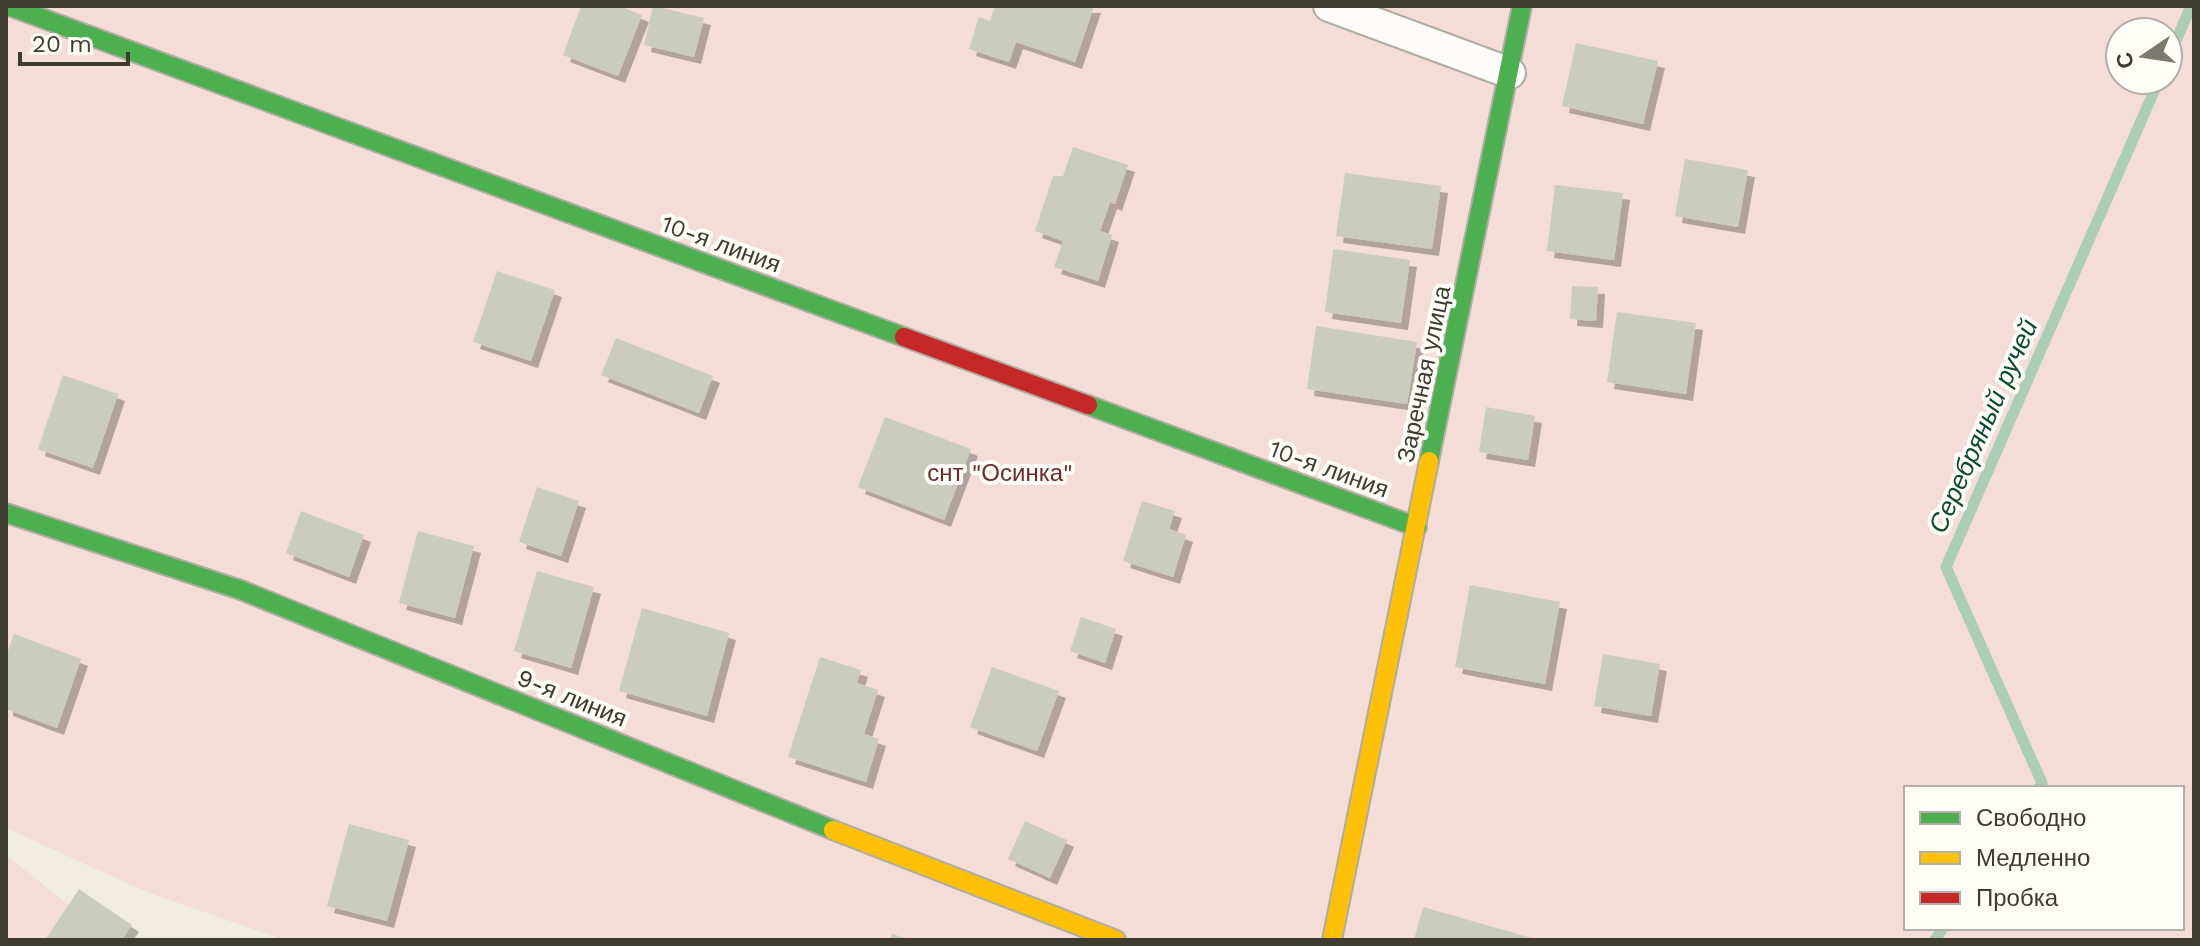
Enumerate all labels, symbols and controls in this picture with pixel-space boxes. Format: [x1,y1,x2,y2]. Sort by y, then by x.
scale bar [20,16,128,66]
north arrow [2104,16,2184,96]
text: 20 m [32,30,92,58]
text: С [2111,50,2139,71]
street label: 10-я линия [658,210,784,278]
street label: Заречная улица [1392,282,1457,465]
water label: Серебряный ручей [1922,315,2044,537]
street label: 10-я линия [1266,435,1392,503]
park label: снт "Осинка" [927,459,1073,487]
street label: 9-я линия [513,663,631,733]
legend [1904,786,2184,930]
text: Свободно [1976,804,2086,832]
text: Медленно [1976,844,2090,872]
text: Пробка [1976,884,2059,912]

